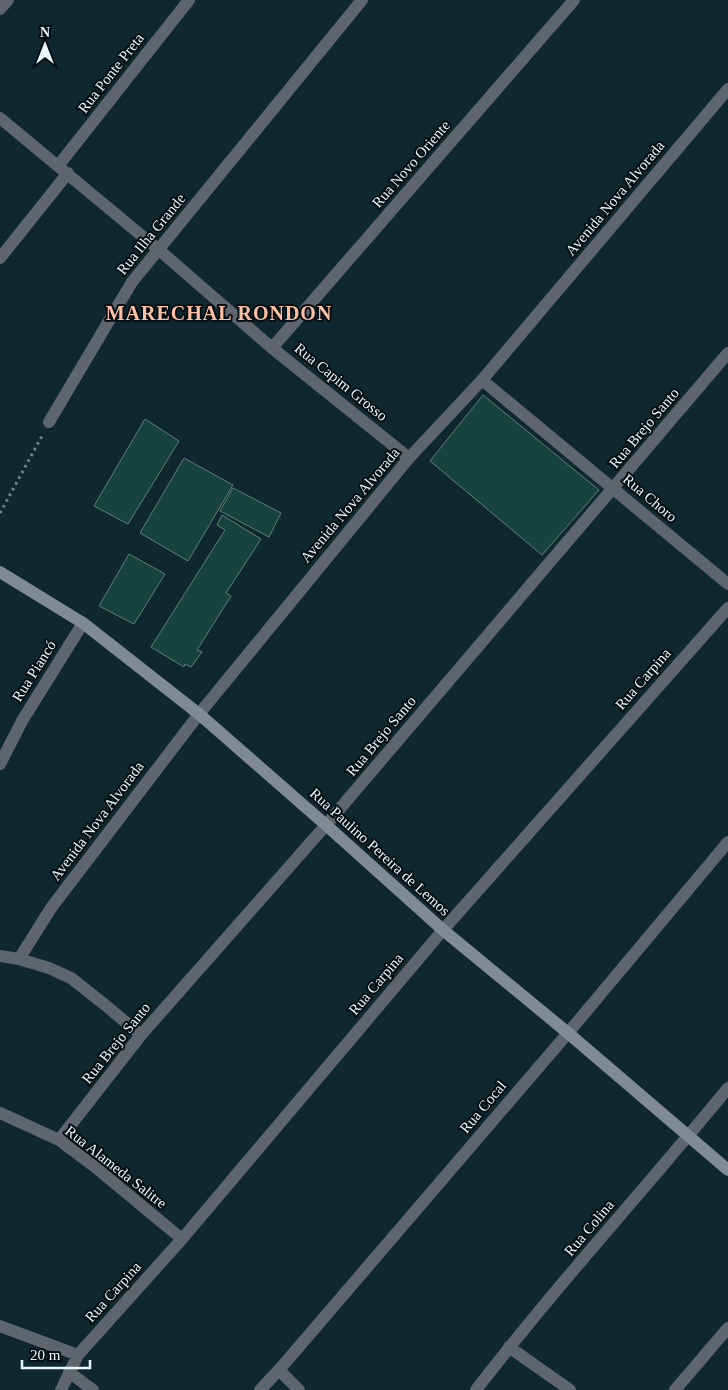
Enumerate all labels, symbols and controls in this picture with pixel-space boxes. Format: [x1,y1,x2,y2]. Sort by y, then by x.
north arrow [20,20,70,70]
text: N [40,25,50,40]
street label: Rua Ponte Preta [75,30,147,116]
street label: Rua Novo Oriente [369,117,453,211]
street label: Avenida Nova Alvorada [562,137,668,259]
street label: Rua Ilha Grande [114,190,189,278]
district label: MARECHAL RONDON [106,302,332,324]
street label: Rua Capim Grosso [292,340,390,424]
street label: Rua Brejo Santo [606,385,682,471]
street label: Avenida Nova Alvorada [297,444,403,566]
street label: Rua Choro [620,471,680,525]
street label: Rua Piancó [9,638,59,704]
street label: Rua Carpina [612,645,674,713]
street label: Rua Brejo Santo [343,693,419,779]
street label: Avenida Nova Alvorada [47,758,147,884]
street label: Rua Paulino Pereira de Lemos [307,785,453,919]
street label: Rua Carpina [346,950,407,1018]
street label: Rua Brejo Santo [79,999,153,1087]
street label: Rua Cocal [457,1078,509,1136]
street label: Rua Alameda Salitre [62,1122,170,1212]
street label: Rua Colina [561,1197,617,1259]
street label: Rua Carpina [82,1258,144,1325]
scale bar [22,1338,90,1370]
text: 20 m [30,1347,61,1363]

